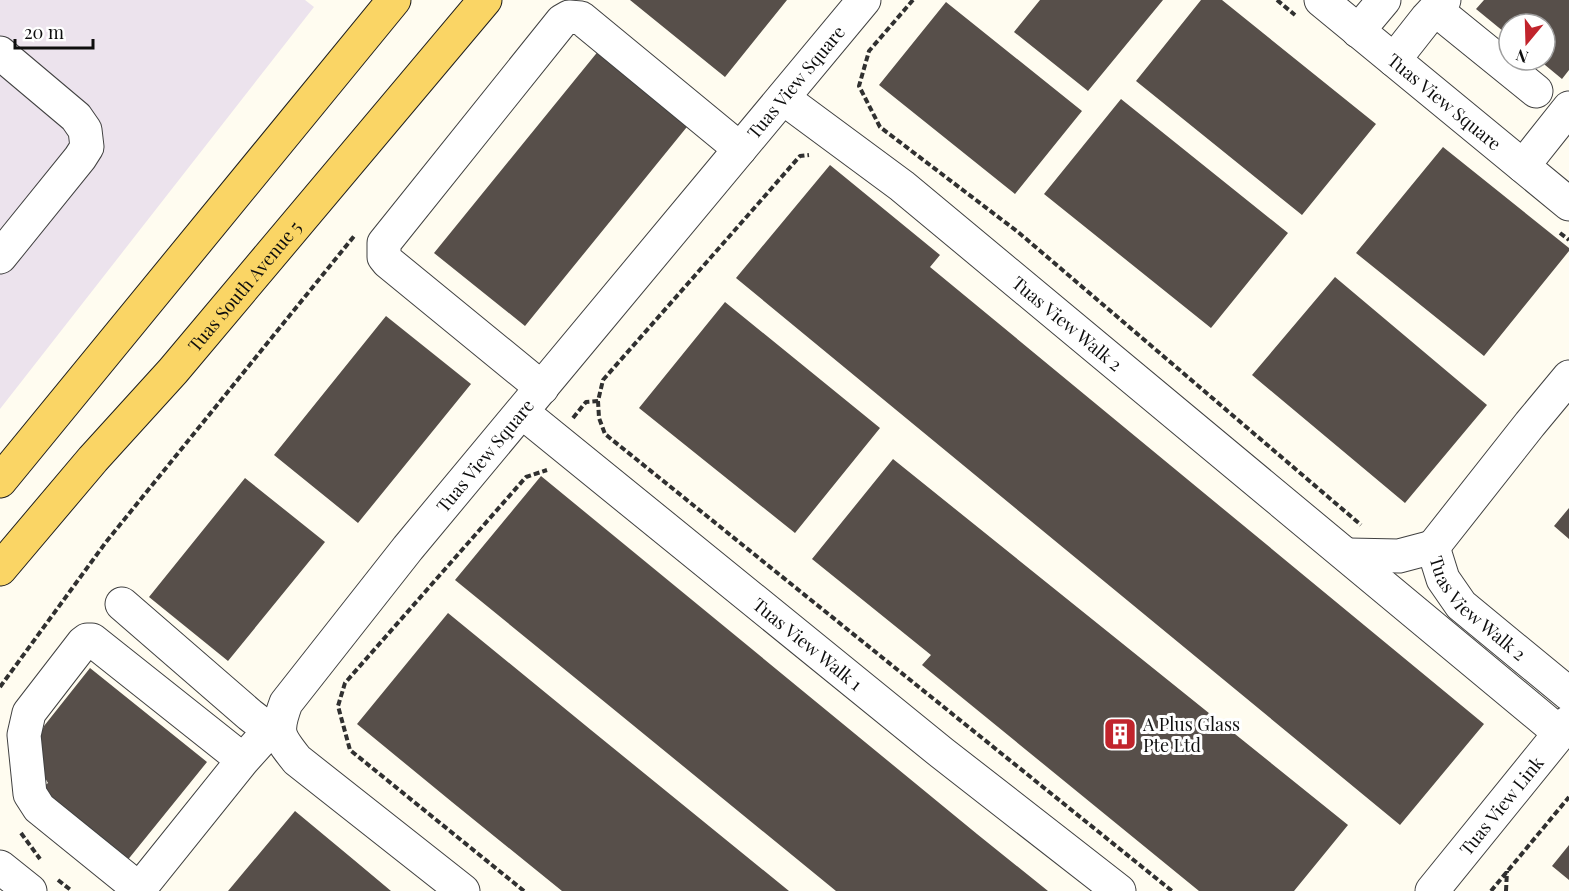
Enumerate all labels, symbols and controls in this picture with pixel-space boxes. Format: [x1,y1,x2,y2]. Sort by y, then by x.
scale bar [15,12,93,50]
north arrow [1497,12,1557,72]
text: 20 m [24,20,64,44]
street label: Tuas View Square [742,20,850,144]
text: N [1513,45,1531,68]
street label: Tuas View Square [1383,48,1506,156]
street label: Tuas South Avenue 5 [182,215,306,357]
street label: Tuas View Walk 2 [1007,271,1127,376]
street label: Tuas View Square [431,394,539,517]
street label: Tuas View Walk 2 [1425,553,1531,666]
street label: Tuas View Walk 1 [748,592,868,696]
place label: A Plus Glass Pte Ltd [1142,712,1240,757]
building icon: A Plus Glass Pte Ltd [1102,716,1138,752]
street label: Tuas View Link [1454,751,1549,860]

